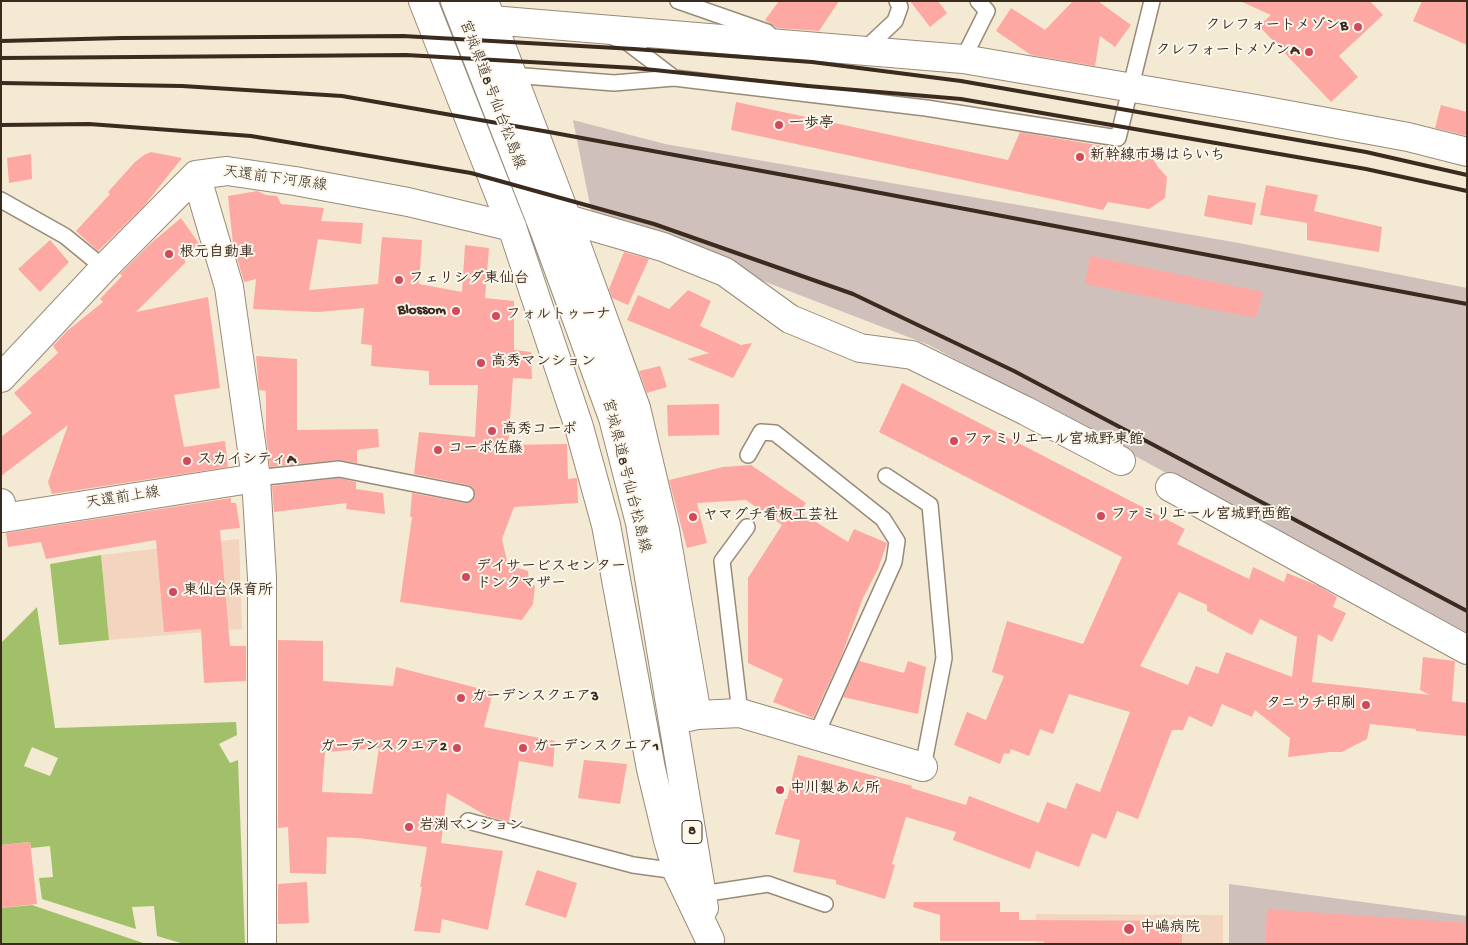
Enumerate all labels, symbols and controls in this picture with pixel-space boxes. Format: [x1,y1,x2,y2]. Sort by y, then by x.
street label: 宮城県道8号仙台松島線 [454,18,528,172]
place label: クレフォートメゾンB [1205,18,1348,36]
marker: クレフォートメゾンB [1352,21,1364,33]
place label: クレフォートメゾンA [1155,43,1299,61]
marker: クレフォートメゾンA [1303,46,1315,58]
place label: 一歩亭 [789,116,834,134]
marker: 一歩亭 [773,119,785,131]
place label: 新幹線市場はらいち [1090,148,1225,166]
marker: 新幹線市場はらいち [1074,151,1086,163]
street label: 天還前下河原線 [222,164,328,196]
place label: 根元自動車 [179,245,254,263]
marker: 根元自動車 [163,248,175,260]
place label: フェリシダ東仙台 [409,271,529,289]
marker: フェリシダ東仙台 [393,274,405,286]
place label: Blossom [398,302,446,320]
marker: Blossom [450,305,462,317]
place label: フォルトゥーナ [506,307,611,325]
marker: フォルトゥーナ [490,310,502,322]
place label: 高秀マンション [491,354,596,372]
marker: 高秀マンション [475,357,487,369]
street label: 宮城県道8号仙台松島線 [597,397,653,555]
place label: 高秀コーポ [502,422,577,440]
marker: 高秀コーポ [486,425,498,437]
place label: ファミリエール宮城野東館 [964,432,1144,450]
marker: ファミリエール宮城野東館 [948,435,960,447]
place label: コーポ佐藤 [448,441,523,459]
marker: コーポ佐藤 [432,444,444,456]
place label: スカイシティA [197,452,296,470]
marker: スカイシティA [181,455,193,467]
street label: 天還前上線 [85,484,161,514]
place label: ファミリエール宮城野西館 [1111,507,1291,525]
place label: ヤマグチ看板工芸社 [703,508,838,526]
marker: ファミリエール宮城野西館 [1095,510,1107,522]
marker: ヤマグチ看板工芸社 [687,511,699,523]
place label: デイサービスセンター ドンクマザー [476,559,626,594]
marker: デイサービスセンター ドンクマザー [460,571,472,583]
place label: 東仙台保育所 [183,583,273,601]
marker: 東仙台保育所 [167,586,179,598]
place label: ガーデンスクエア3 [471,689,599,707]
marker: ガーデンスクエア3 [455,692,467,704]
place label: タニウチ印刷 [1266,696,1356,714]
marker: タニウチ印刷 [1360,699,1372,711]
place label: ガーデンスクエア2 [320,739,447,757]
place label: ガーデンスクエア1 [533,739,659,757]
marker: ガーデンスクエア2 [451,742,463,754]
marker: ガーデンスクエア1 [517,742,529,754]
place label: 中川製あん所 [790,781,880,799]
marker: 中川製あん所 [774,784,786,796]
place label: 岩渕マンション [419,818,524,836]
road number: 8 [682,820,702,844]
marker: 岩渕マンション [403,821,415,833]
place label: 中嶋病院 [1140,920,1200,938]
marker: 中嶋病院 [1122,922,1136,936]

